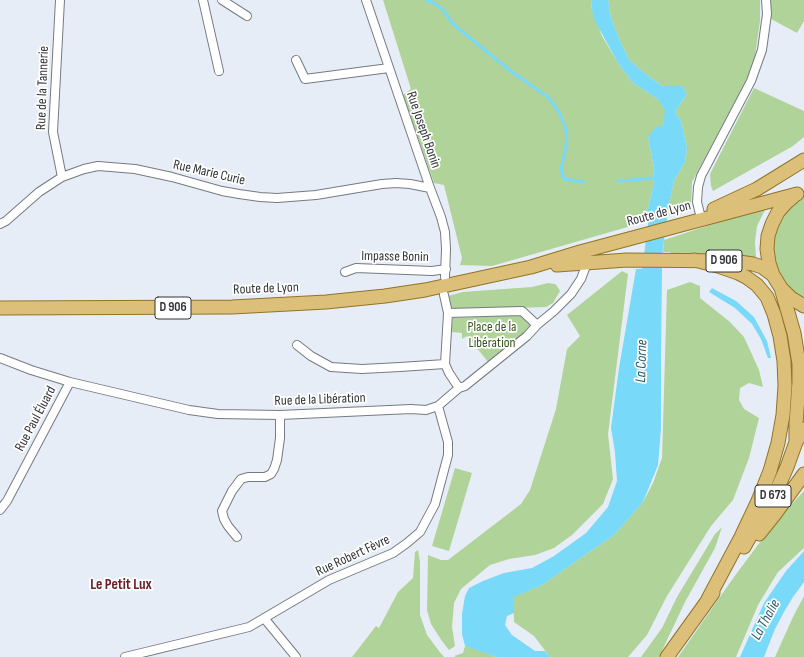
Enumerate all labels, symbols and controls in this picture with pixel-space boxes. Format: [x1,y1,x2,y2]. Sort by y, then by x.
street label: Rue de la Tannerie [33,46,53,130]
street label: Rue Joseph Bonin [402,89,444,171]
street label: Rue Marie Curie [171,157,247,189]
street label: Route de Lyon [625,197,693,231]
street label: Impasse Bonin [361,248,429,266]
road number: D 906 [706,250,742,272]
street label: Route de Lyon [233,279,299,299]
road number: D 906 [155,297,191,319]
park label: Place de la Libération [468,319,516,352]
water label: La Corne [632,339,652,383]
street label: Rue Paul Éluard [12,384,60,454]
street label: Rue de la Libération [274,390,366,410]
road number: D 673 [755,485,791,507]
street label: Rue Robert Fèvre [313,532,393,580]
district label: Le Petit Lux [90,576,152,594]
water label: La Thalie [748,597,784,643]

